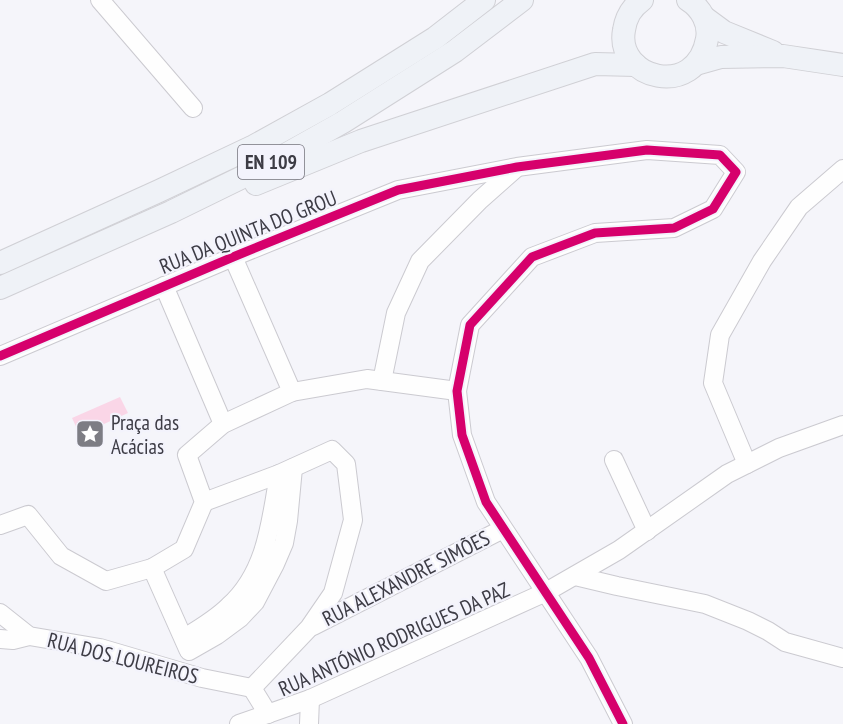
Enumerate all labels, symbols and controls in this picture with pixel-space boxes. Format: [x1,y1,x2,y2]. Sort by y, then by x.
road number: EN 109 [238,145,304,179]
street label: RUA DA QUINTA DO GROU [155,184,341,280]
place label: Praça das Acácias [111,409,179,460]
place icon: Praça das Acácias [74,418,106,450]
street label: RUA ALEXANDRE SIMÕES [318,524,494,632]
street label: RUA ANTÓNIO RODRIGUES DA PAZ [274,576,514,702]
street label: RUA DOS LOUREIROS [45,626,201,690]

